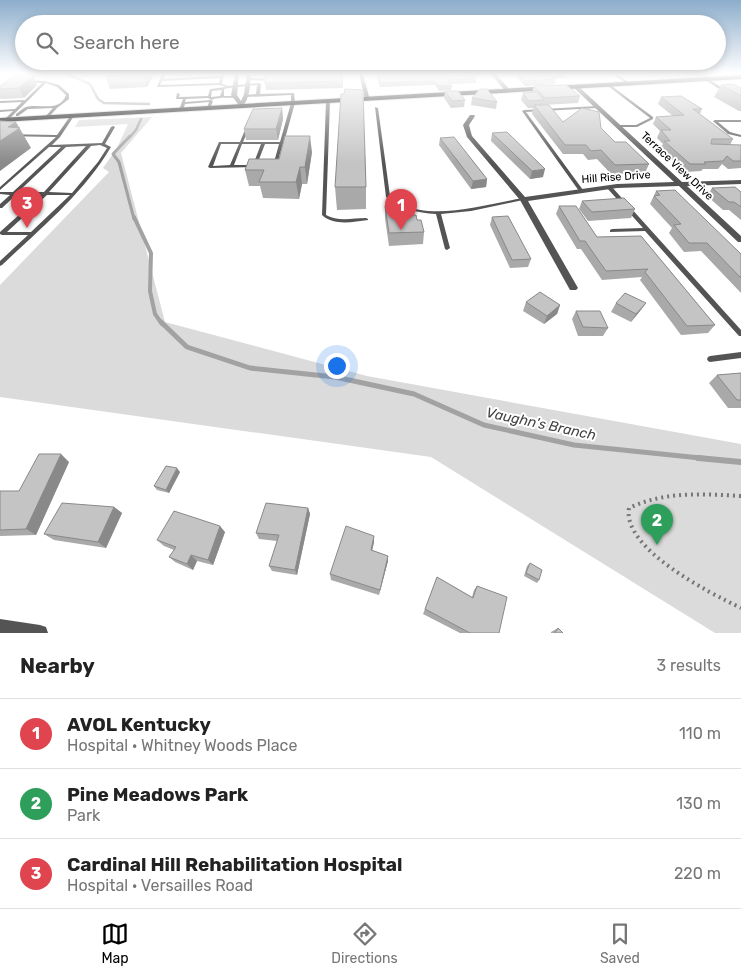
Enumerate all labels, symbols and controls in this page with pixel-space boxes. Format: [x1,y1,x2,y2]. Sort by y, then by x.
search box [15,15,726,70]
icon: search [33,29,61,57]
text: Search here [73,31,180,54]
street label: Terrace View Drive [638,129,716,203]
street label: Hill Rise Drive [581,168,651,186]
pin: 3 [11,187,43,228]
pin: 1 [385,189,417,230]
your location [324,353,350,379]
water label: Vaughn's Branch [485,404,597,444]
pin: 2 [641,504,673,545]
text: Nearby [20,653,95,678]
text: 3 results [656,656,721,675]
text: AVOL Kentucky [67,713,211,736]
text: 1 [32,724,40,743]
text: 110 m [679,724,721,743]
text: Hospital · Whitney Woods Place [67,736,297,755]
text: Pine Meadows Park [67,783,248,806]
text: 2 [31,794,41,813]
text: 130 m [676,794,721,813]
text: Park [67,806,100,825]
text: Cardinal Hill Rehabilitation Hospital [67,853,402,876]
text: 3 [31,864,41,883]
text: 220 m [674,864,721,883]
text: Hospital · Versailles Road [67,876,253,895]
tab: Map [101,920,129,967]
tab: Directions [331,920,398,967]
tab: Saved [600,920,640,967]

